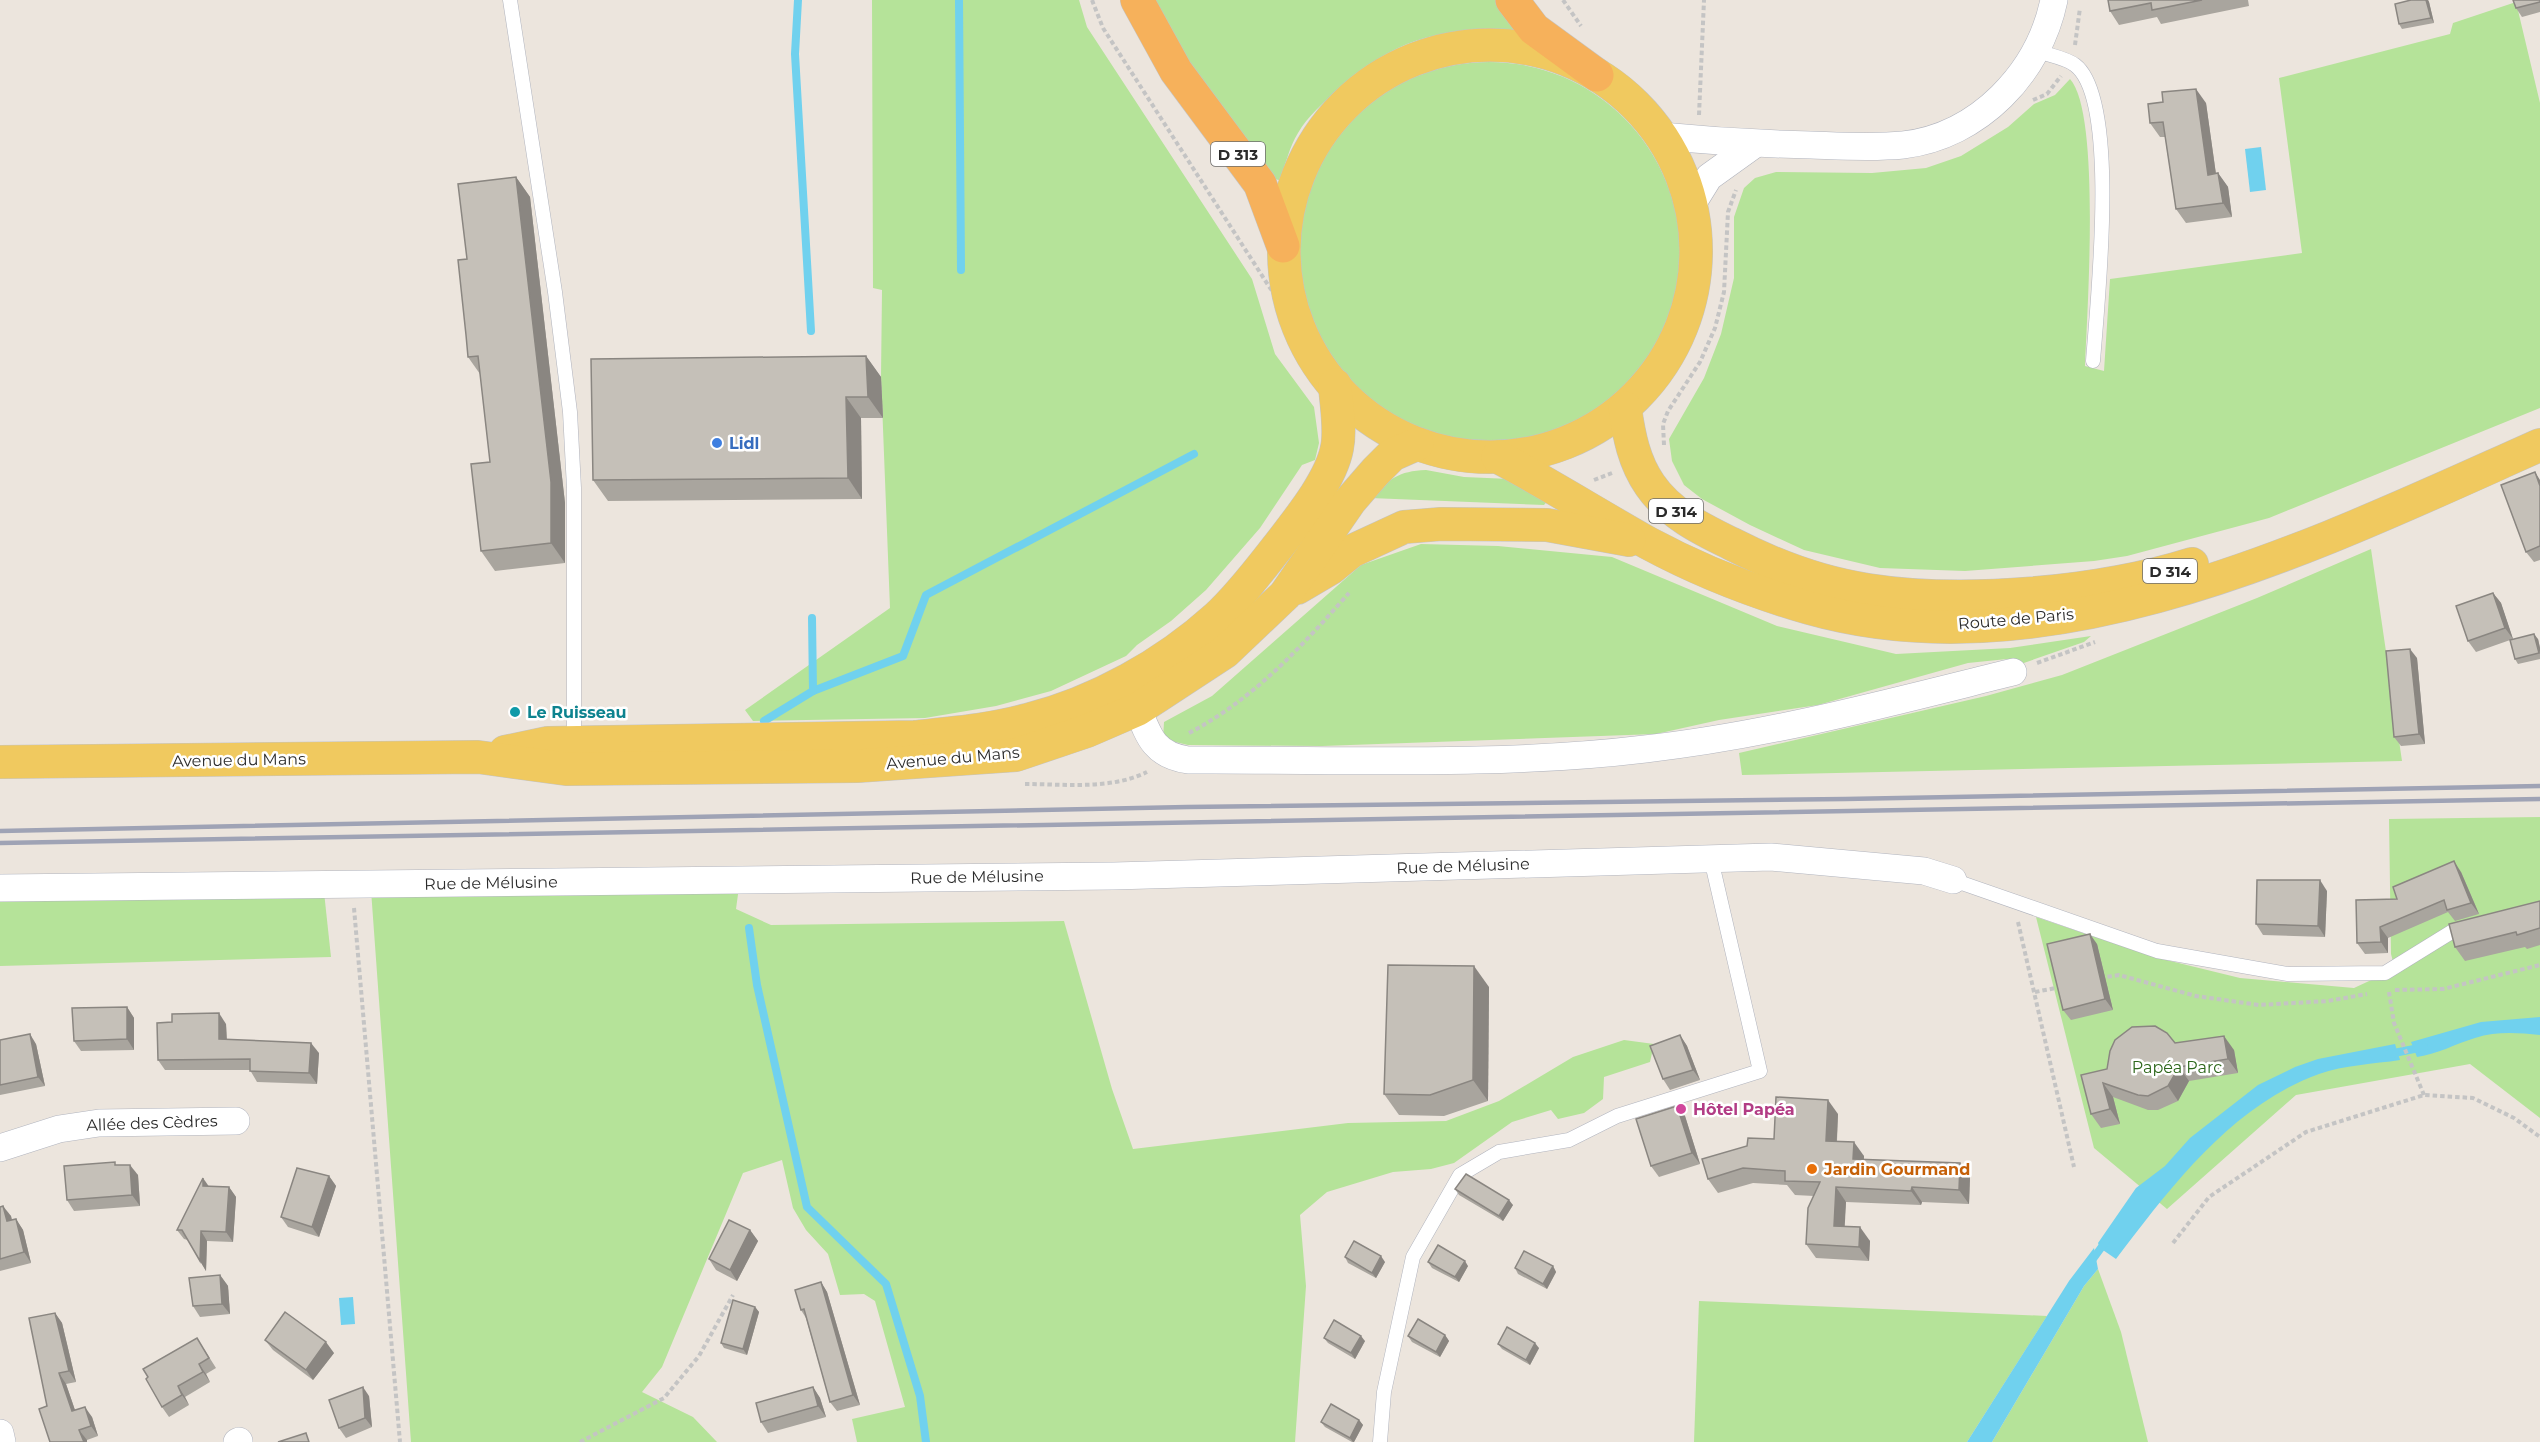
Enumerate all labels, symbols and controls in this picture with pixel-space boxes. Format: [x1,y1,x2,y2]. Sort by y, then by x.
road number: D 313 [1211,142,1265,166]
place label: Lidl [729,434,759,453]
marker: Lidl [710,436,724,450]
road number: D 314 [1649,499,1703,523]
road number: D 314 [2143,559,2197,583]
street label: Route de Paris [1957,604,2075,634]
place label: Le Ruisseau [527,703,627,722]
marker: Le Ruisseau [508,705,522,719]
street label: Avenue du Mans [886,743,1021,773]
street label: Avenue du Mans [172,749,306,771]
street label: Rue de Mélusine [1396,854,1530,878]
street label: Rue de Mélusine [910,866,1044,888]
street label: Rue de Mélusine [424,872,558,894]
park label: Papéa Parc [2132,1058,2222,1077]
place label: Hôtel Papéa [1693,1100,1795,1119]
marker: Hôtel Papéa [1674,1102,1688,1116]
street label: Allée des Cèdres [86,1111,218,1135]
place label: Jardin Gourmand [1823,1160,1970,1179]
marker: Jardin Gourmand [1805,1162,1819,1176]

